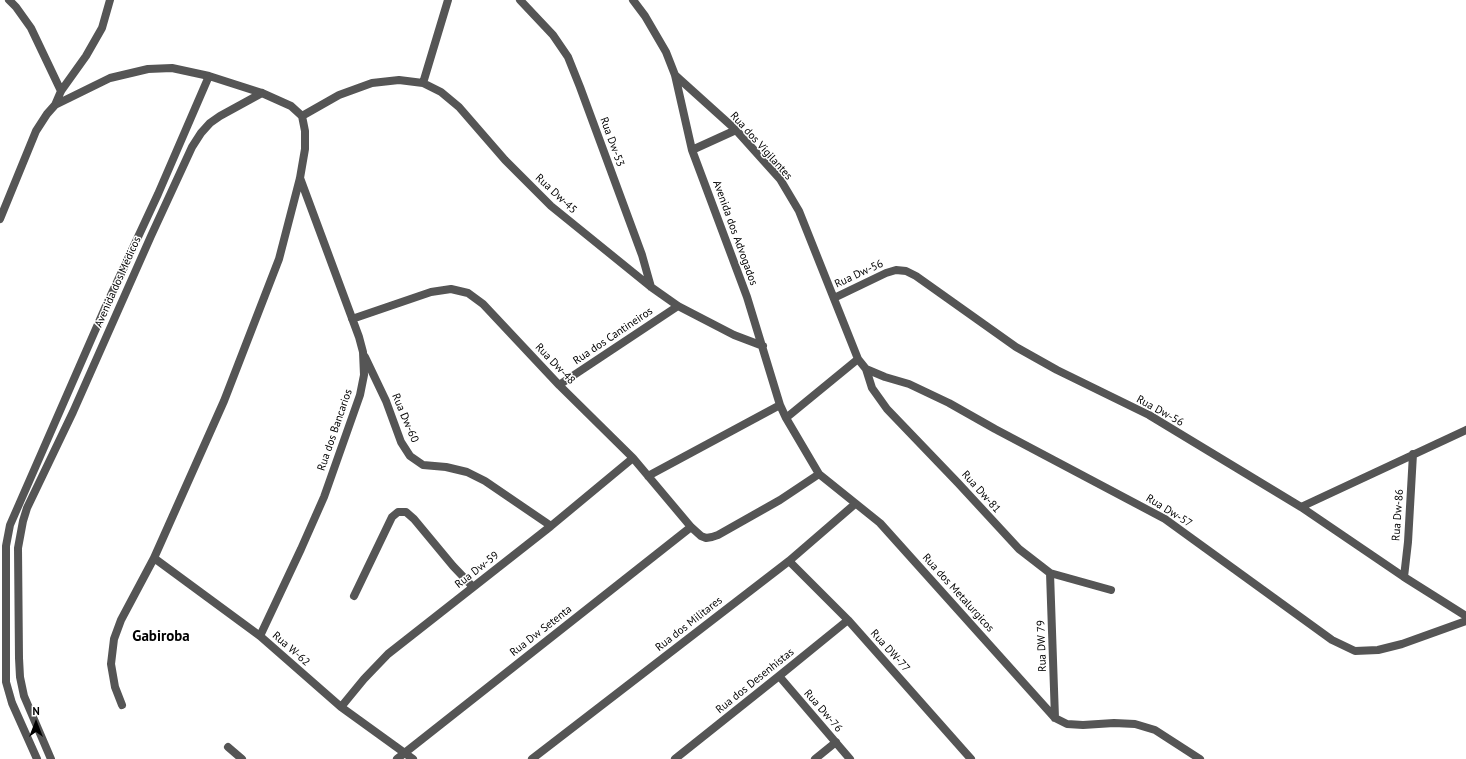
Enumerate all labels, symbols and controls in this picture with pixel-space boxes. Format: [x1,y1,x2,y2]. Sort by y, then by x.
street label: Rua dos Vigilantes [727,109,795,183]
street label: Rua Dw-53 [597,115,627,169]
street label: Rua Dw-45 [532,171,580,217]
street label: Avenida dos Advogados [710,179,760,287]
street label: Avenida dos Médicos [92,235,144,329]
street label: Rua Dw-56 [833,257,885,291]
street label: Rua dos Cantineiros [571,304,655,368]
street label: Rua Dw-48 [532,341,578,387]
street label: Rua dos Bancarios [315,387,355,473]
street label: Rua Dw-60 [389,391,421,445]
street label: Rua Dw-56 [1134,393,1186,429]
street label: Rua Dw-81 [959,468,1003,516]
street label: Rua Dw-86 [1390,489,1406,541]
street label: Rua Dw-57 [1143,492,1195,530]
street label: Rua Dw-59 [452,549,502,591]
street label: Rua dos Metalurgicos [919,551,997,635]
street label: Rua dos Militares [653,594,725,654]
street label: Rua Dw Setenta [507,603,575,659]
street label: Rua DW 79 [1035,620,1049,672]
street label: Rua DW-77 [868,627,912,675]
district label: Gabiroba [132,628,190,646]
street label: Rua W-62 [269,629,313,669]
street label: Rua dos Desenhistas [713,645,797,717]
street label: Rua Dw-76 [801,687,845,735]
north arrow [16,703,56,743]
text: N [32,704,40,718]

